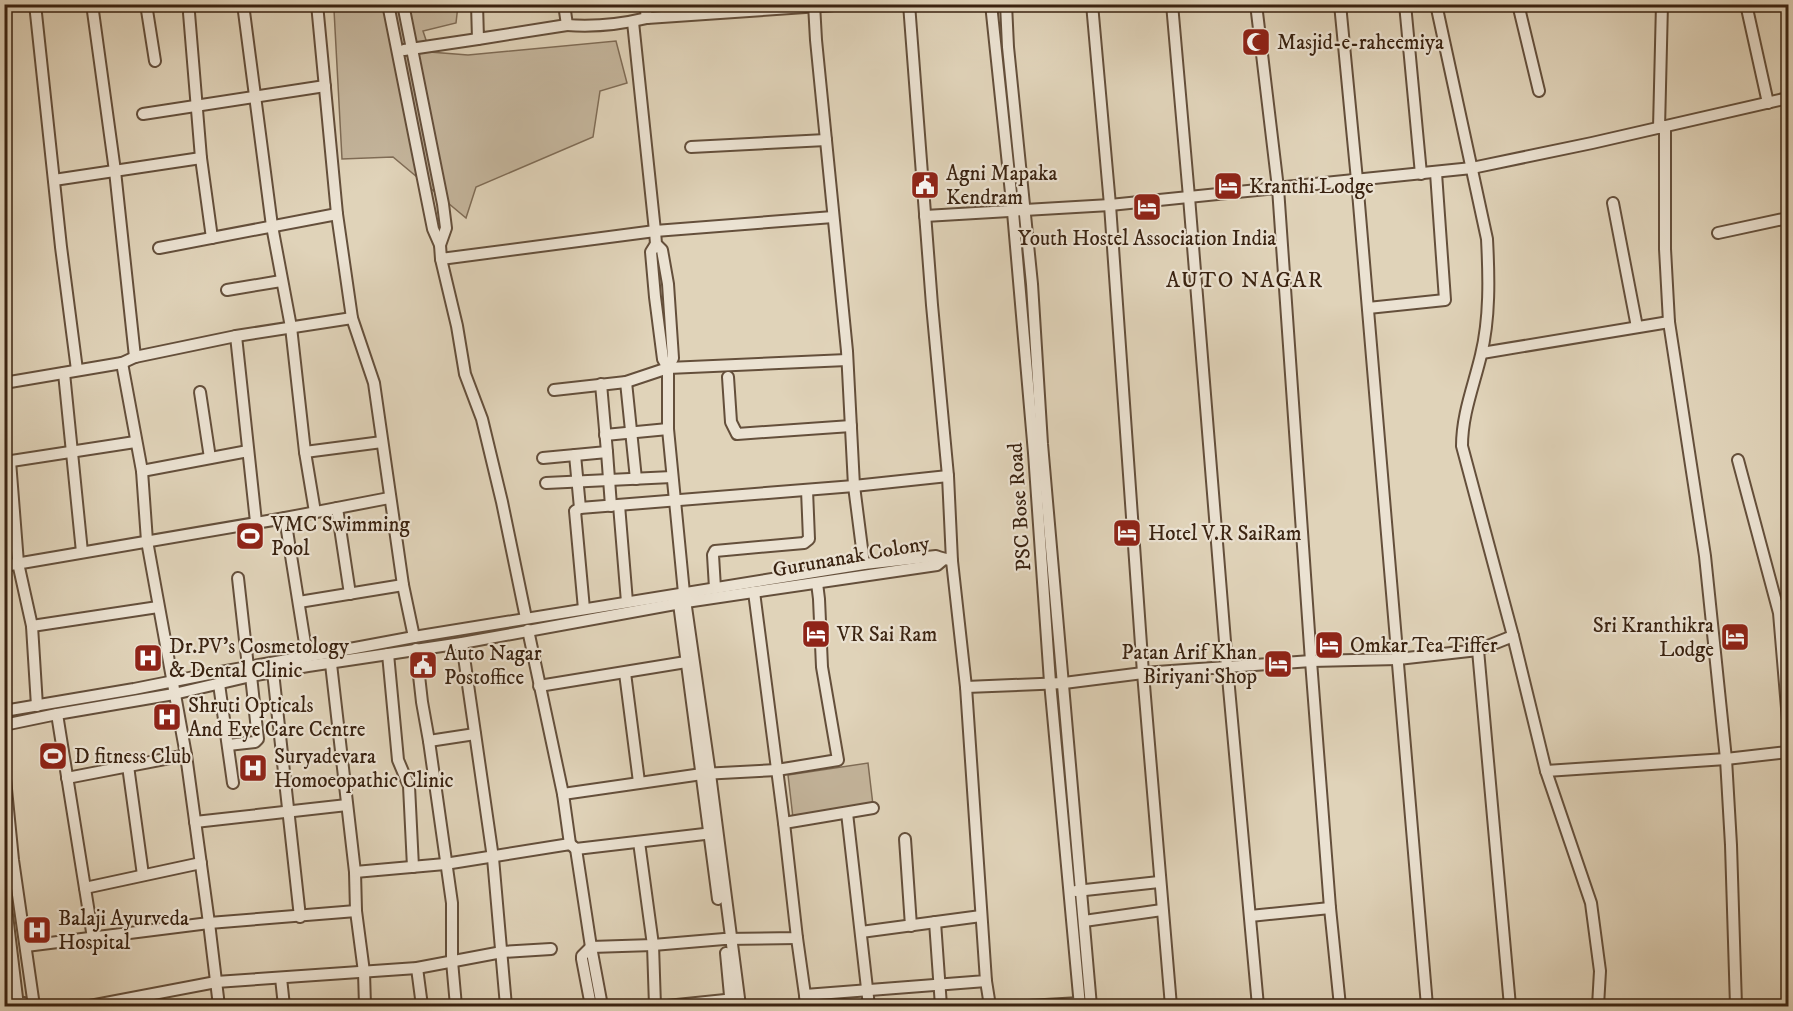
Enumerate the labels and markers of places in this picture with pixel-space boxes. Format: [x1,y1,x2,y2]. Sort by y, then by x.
mosque icon: Masjid-e-raheemiya [1240,26,1272,58]
place label: Masjid-e-raheemiya [1277,30,1444,56]
place label: Agni Mapaka Kendram [946,161,1057,211]
public building icon: Agni Mapaka Kendram [909,169,941,201]
hotel icon: Kranthi Lodge [1212,170,1244,202]
place label: Kranthi Lodge [1249,174,1374,200]
hotel icon: Youth Hostel Association India [1131,191,1163,223]
place label: Youth Hostel Association India [1018,226,1276,252]
place label: VMC Swimming Pool [270,512,410,562]
hotel icon: Hotel V.R SaiRam [1111,517,1143,549]
sports icon: VMC Swimming Pool [234,520,266,552]
place label: Hotel V.R SaiRam [1148,521,1302,547]
place label: Sri Kranthikra Lodge [1593,613,1714,663]
hotel icon: VR Sai Ram [800,618,832,650]
hotel icon: Sri Kranthikra Lodge [1719,621,1751,653]
place label: VR Sai Ram [836,622,938,648]
hotel icon: Omkar Tea Tiffer [1313,629,1345,661]
place label: Omkar Tea Tiffer [1350,633,1498,659]
place label: Dr.PV's Cosmetology & Dental Clinic [169,634,350,684]
place label: Patan Arif Khan Biriyani Shop [1121,640,1257,690]
place label: Auto Nagar Postoffice [444,641,542,691]
hospital icon: Dr.PV's Cosmetology & Dental Clinic [132,642,164,674]
hotel icon: Patan Arif Khan Biriyani Shop [1262,648,1294,680]
public building icon: Auto Nagar Postoffice [407,649,439,681]
place label: Shruti Opticals And Eye Care Centre [188,693,366,743]
hospital icon: Shruti Opticals And Eye Care Centre [151,701,183,733]
sports icon: D fitness Club [37,740,69,772]
place label: D fitness Club [74,744,191,770]
place label: Suryadevara Homoeopathic Clinic [274,744,454,794]
hospital icon: Suryadevara Homoeopathic Clinic [237,752,269,784]
place label: Balaji Ayurveda Hospital [58,906,189,956]
hospital icon: Balaji Ayurveda Hospital [21,914,53,946]

